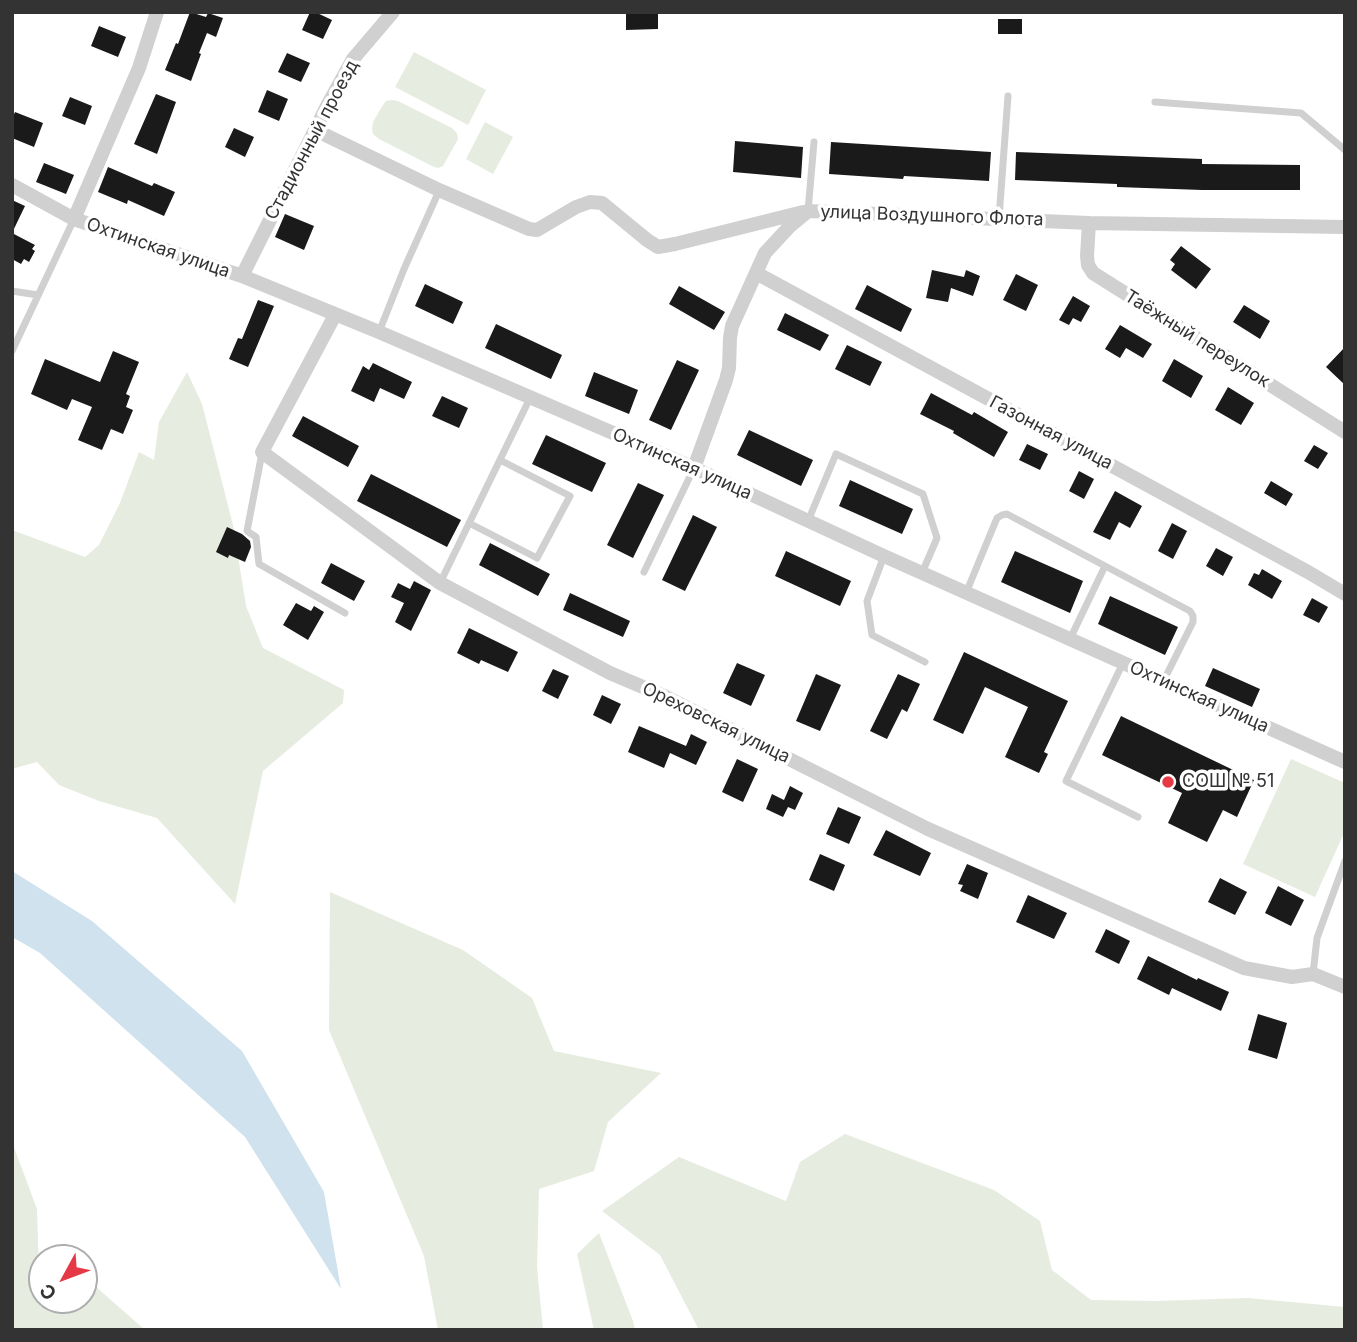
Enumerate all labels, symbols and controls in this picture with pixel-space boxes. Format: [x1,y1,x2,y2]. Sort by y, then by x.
street label: Стадионный проезд [261,56,363,224]
street label: улица Воздушного Флота [820,201,1044,231]
street label: Охтинская улица [83,213,233,283]
street label: Таёжный переулок [1120,286,1274,392]
street label: Газонная улица [986,391,1116,475]
street label: Охтинская улица [609,424,755,504]
street label: Охтинская улица [1126,657,1272,737]
street label: Ореховская улица [639,678,793,768]
place label: СОШ № 51 [1182,771,1274,793]
marker: СОШ № 51 [1160,774,1176,790]
north arrow [28,1244,98,1314]
text: С [35,1279,62,1305]

